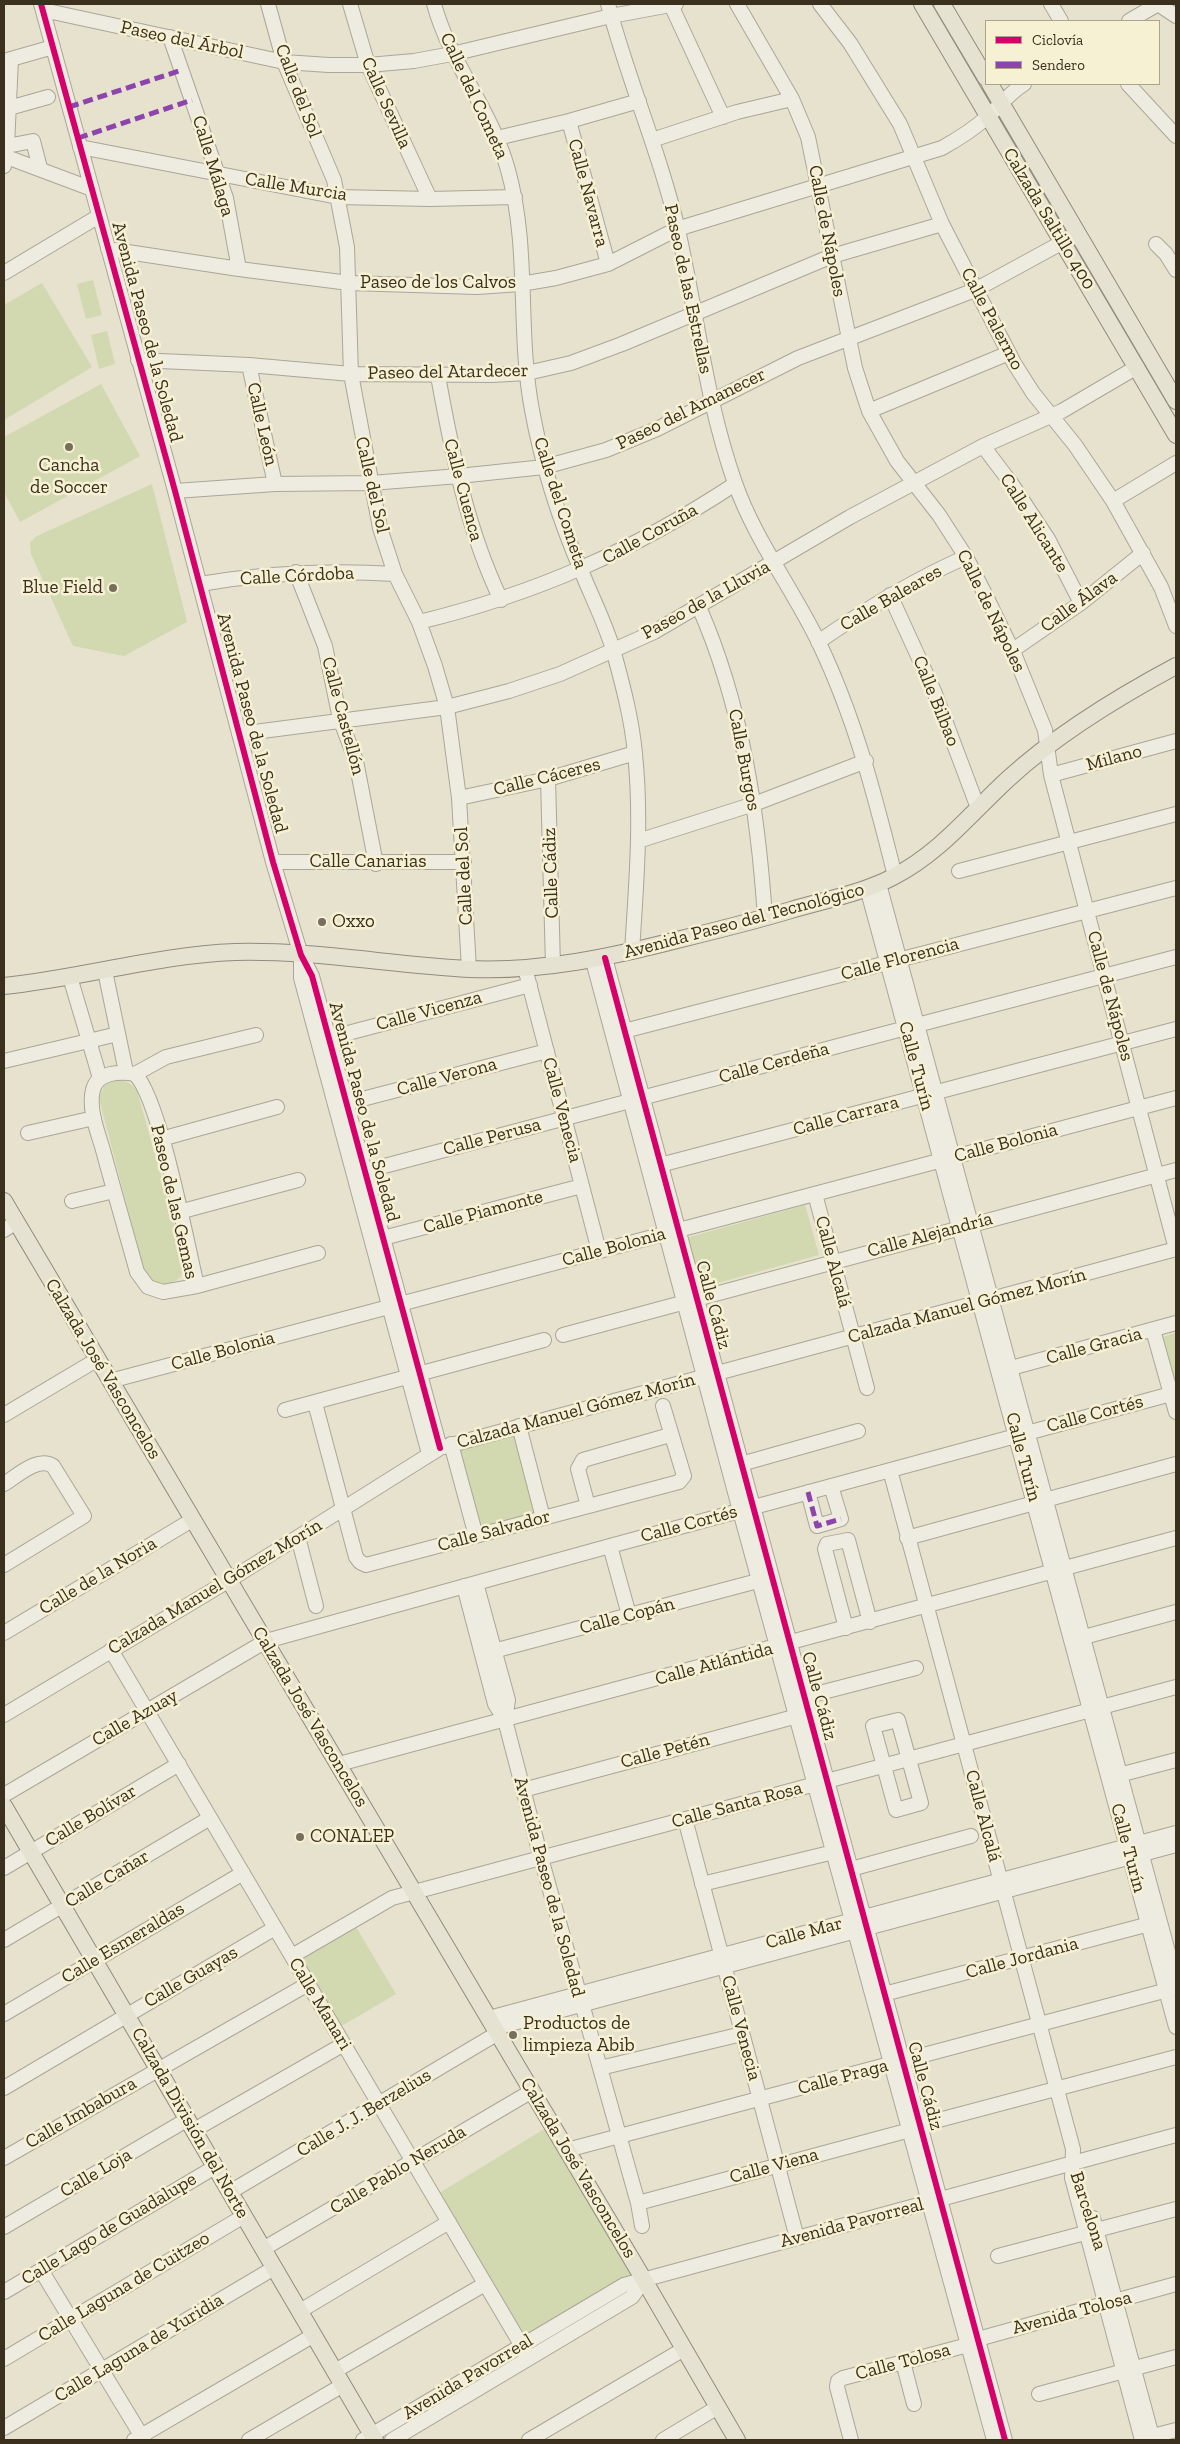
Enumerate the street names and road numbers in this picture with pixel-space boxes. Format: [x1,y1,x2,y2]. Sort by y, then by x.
street label: Paseo del Árbol [118,16,246,64]
street label: Calle del Cometa [435,29,513,163]
street label: Calle del Sol [270,41,326,141]
street label: Calle Sevilla [356,54,416,152]
street label: Calle Málaga [187,113,239,219]
street label: Calle Navarra [563,136,613,250]
street label: Calzada Saltillo 400 [998,144,1100,294]
street label: Calle de Nápoles [803,163,851,299]
street label: Calle Murcia [243,168,349,206]
street label: Paseo de las Estrellas [659,202,717,376]
street label: Avenida Paseo de la Soledad [107,219,187,445]
street label: Calle Palermo [955,264,1029,374]
street label: Paseo de los Calvos [360,272,516,294]
street label: Paseo del Atardecer [367,359,529,385]
street label: Paseo del Amanecer [613,363,769,455]
street label: Calle León [241,380,283,468]
street label: Calle del Sol [350,434,394,536]
street label: Calle del Cometa [528,434,592,572]
street label: Calle Cuenca [438,436,488,544]
street label: Calle Alicante [995,469,1073,577]
street label: Calle Coruña [598,498,702,570]
street label: Calle de Nápoles [951,546,1031,676]
street label: Paseo de la Lluvia [638,555,774,645]
street label: Calle Baleares [836,560,946,636]
street label: Calle Córdoba [239,562,355,590]
street label: Calle Álava [1036,566,1122,638]
street label: Avenida Paseo de la Soledad [212,610,292,836]
street label: Calle Bilbao [908,652,964,750]
street label: Calle Castellón [316,654,370,778]
street label: Calle Burgos [723,707,765,813]
street label: Milano [1084,740,1144,776]
street label: Calle Cáceres [491,753,603,801]
street label: Calle del Sol [450,826,478,926]
street label: Calle Cádiz [538,827,564,919]
street label: Calle Canarias [309,851,427,873]
street label: Avenida Paseo del Tecnológico [621,878,867,964]
street label: Calle de Nápoles [1082,928,1138,1064]
street label: Calle Florencia [838,932,962,986]
street label: Calle Vicenza [374,986,484,1036]
street label: Avenida Paseo de la Soledad [324,999,404,1225]
street label: Calle Turín [893,1019,939,1113]
street label: Calle Cerdeña [716,1037,832,1089]
street label: Calle Verona [395,1053,499,1101]
street label: Calle Venecia [537,1055,587,1165]
street label: Calle Carrara [791,1091,901,1141]
street label: Calle Perusa [441,1113,543,1161]
street label: Calle Bolonia [952,1118,1060,1168]
street label: Paseo de las Gemas [145,1123,203,1281]
street label: Calle Piamonte [421,1185,545,1239]
street label: Calle Alejandría [865,1207,995,1263]
street label: Calle Alcalá [810,1213,856,1311]
street label: Calle Bolonia [560,1222,668,1272]
street label: Calle Cádiz [690,1258,736,1352]
street label: Calzada Manuel Gómez Morín [845,1263,1089,1349]
street label: Calzada José Vasconcelos [40,1275,166,1463]
street label: Calle Gracia [1044,1322,1144,1370]
street label: Calle Bolonia [169,1326,277,1376]
street label: Calzada Manuel Gómez Morín [454,1368,698,1454]
street label: Calle Cortés [1044,1390,1146,1438]
street label: Calle Turín [1000,1410,1046,1504]
street label: Calle Cortés [638,1500,740,1548]
street label: Calle Salvador [435,1505,553,1557]
street label: Calzada Manuel Gómez Morín [104,1514,326,1660]
street label: Calle de la Noria [35,1532,161,1620]
street label: Calle Copán [577,1592,677,1640]
street label: Calzada José Vasconcelos [247,1623,373,1811]
street label: Calle Atlántida [653,1637,775,1691]
street label: Calle Cádiz [796,1649,842,1743]
street label: Calle Azuay [88,1684,182,1752]
street label: Calle Petén [618,1728,712,1774]
street label: Calle Alcalá [960,1767,1006,1865]
street label: Avenida Paseo de la Soledad [509,1774,589,2000]
street label: Calle Santa Rosa [669,1777,805,1833]
street label: Calle Bolívar [41,1780,141,1852]
street label: Calle Turín [1105,1801,1151,1895]
street label: Calle Cañar [61,1845,153,1913]
street label: Calle Esmeraldas [57,1897,189,1989]
street label: Calle Mar [763,1912,845,1954]
street label: Calle Jordania [963,1932,1081,1984]
street label: Calle Guayas [140,1941,242,2013]
street label: Calle Manari [283,1954,357,2054]
street label: Calle Venecia [716,1973,766,2083]
street label: Calzada División del Norte [126,2024,254,2222]
street label: Calle Cádiz [902,2039,948,2133]
street label: Calle Praga [795,2054,891,2100]
street label: Calle J. J. Berzelius [292,2064,436,2162]
street label: Calle Imbabura [21,2072,141,2154]
street label: Calzada José Vasconcelos [515,2074,641,2262]
street label: Calle Pablo Neruda [326,2120,470,2220]
street label: Calle Loja [56,2143,136,2203]
street label: Calle Viena [727,2143,821,2189]
street label: Calle Lago de Guadalupe [17,2168,201,2290]
street label: Barcelona [1065,2169,1111,2253]
street label: Avenida Pavorreal [778,2193,926,2253]
street label: Calle Laguna de Cuitzeo [34,2227,214,2347]
street label: Avenida Tolosa [1010,2286,1134,2340]
street label: Calle Laguna de Yuridia [50,2289,228,2407]
street label: Avenida Pavorreal [399,2329,537,2425]
street label: Calle Tolosa [853,2338,953,2386]

